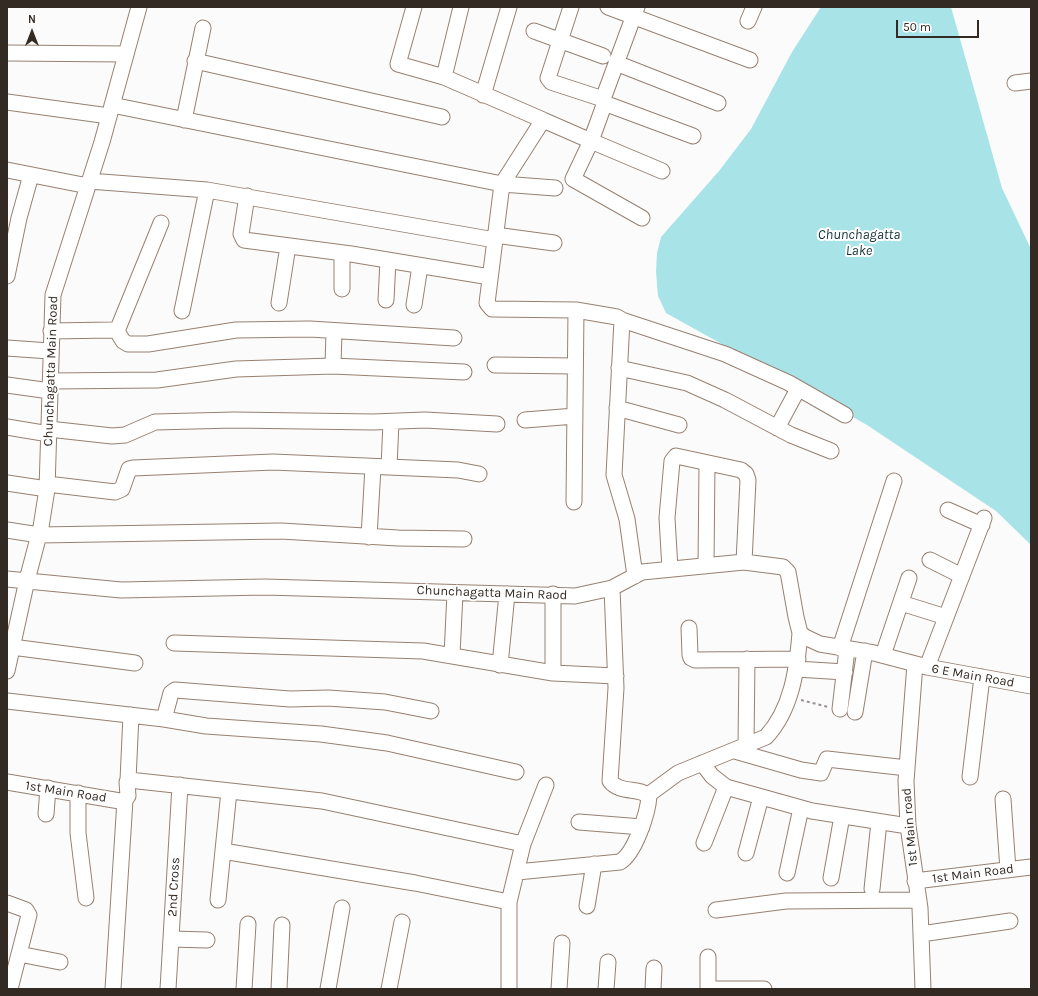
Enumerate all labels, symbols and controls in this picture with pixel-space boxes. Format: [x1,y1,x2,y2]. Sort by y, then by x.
north arrow [12,12,52,52]
scale bar [898,12,981,38]
text: N [28,13,36,26]
text: 50 m [903,20,931,34]
water label: Chunchagatta Lake [818,227,900,260]
street label: Chunchagatta Main Road [41,295,61,447]
street label: Chunchagatta Main Raod [416,583,568,603]
street label: 6 E Main Road [930,661,1016,691]
street label: 1st Main Road [24,778,108,806]
street label: 1st Main road [899,787,921,867]
street label: 2nd Cross [165,857,183,917]
street label: 1st Main Road [931,861,1015,887]

